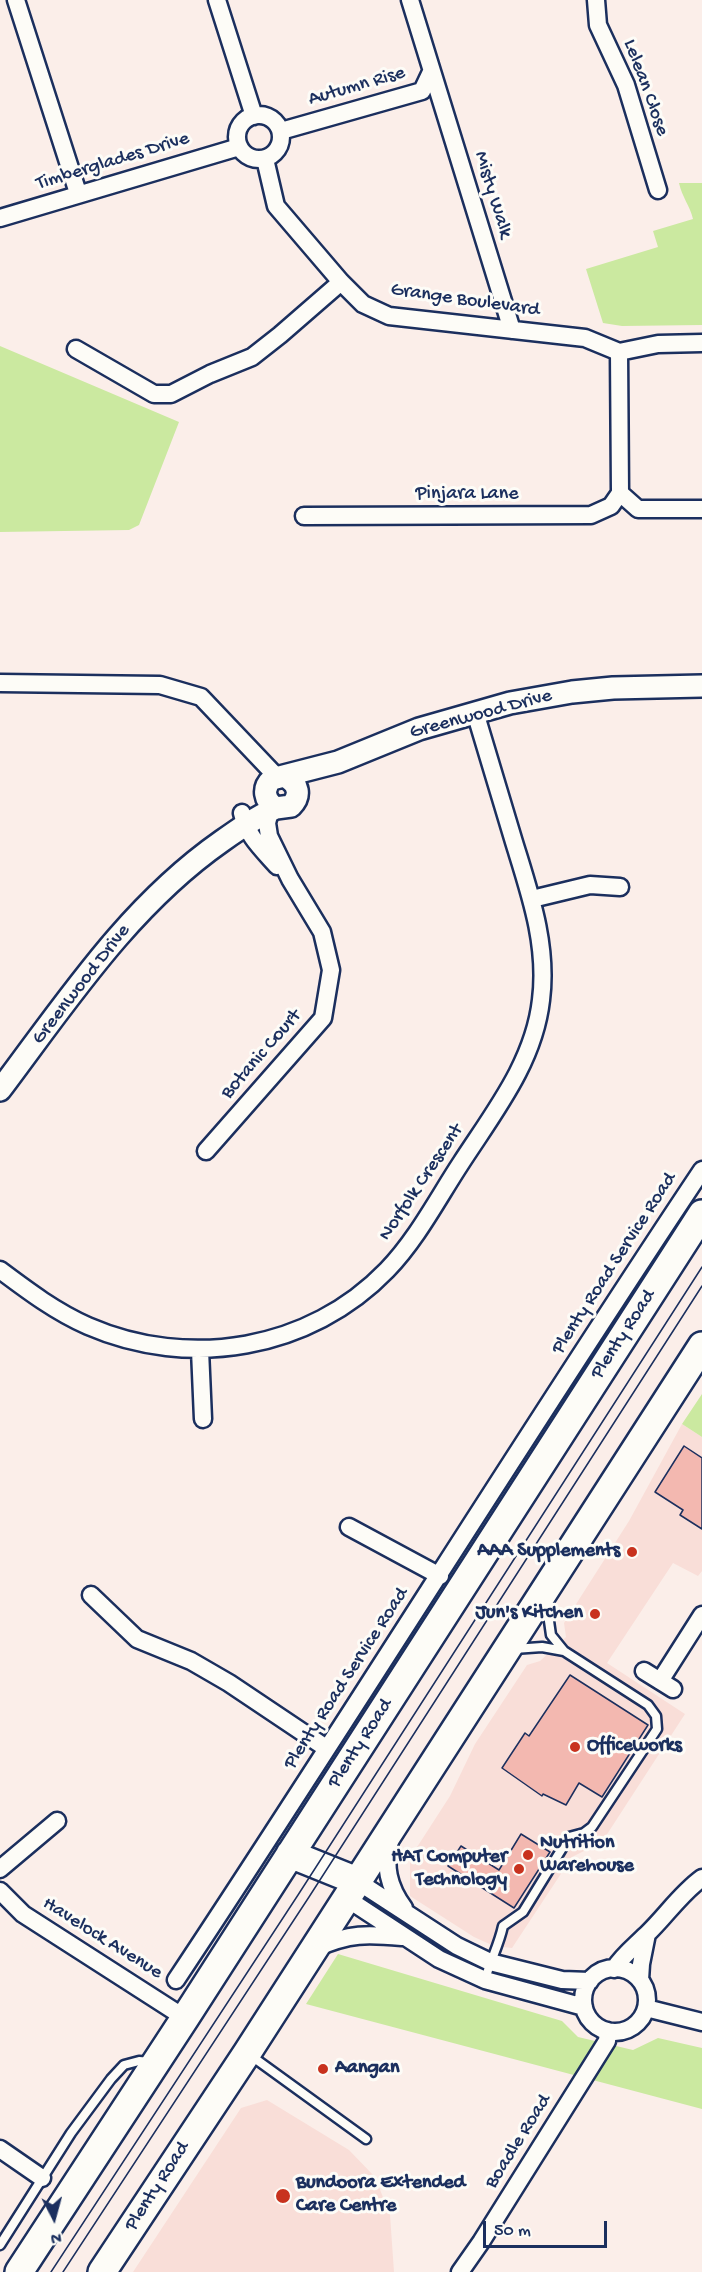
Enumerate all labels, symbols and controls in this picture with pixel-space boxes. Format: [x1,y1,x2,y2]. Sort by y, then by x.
street label: Lelean Close [616,36,674,140]
street label: Autumn Rise [306,62,408,112]
street label: Timberglades Drive [34,127,192,197]
street label: Misty Walk [467,149,517,241]
street label: Grange Boulevard [389,279,541,323]
street label: Pinjara Lane [416,483,518,507]
street label: Greenwood Drive [407,684,555,746]
street label: Greenwood Drive [28,920,136,1050]
street label: Botanic Court [217,1005,307,1105]
street label: Norfolk Crescent [374,1120,470,1246]
street label: Plenty Road Service Road [547,1169,683,1359]
street label: Plenty Road [586,1286,662,1384]
place label: AAA Supplements [477,1540,620,1564]
marker: AAA Supplements [625,1545,639,1559]
street label: Plenty Road Service Road [279,1584,415,1774]
place label: Jun's Kitchen [475,1602,583,1626]
marker: Jun's Kitchen [588,1607,602,1621]
street label: Plenty Road [323,1695,399,1793]
place label: Officeworks [587,1735,682,1759]
marker: Officeworks [568,1740,582,1754]
place label: Nutrition Warehouse [540,1832,634,1879]
place label: HAT Computer Technology [391,1846,507,1893]
marker: Nutrition Warehouse [521,1848,535,1862]
marker: HAT Computer Technology [512,1862,526,1876]
street label: Havelock Avenue [38,1893,166,1985]
place label: Aangan [335,2057,399,2081]
marker: Aangan [316,2062,330,2076]
street label: Boadle Road [481,2090,557,2194]
street label: Plenty Road [120,2138,196,2236]
place label: Bundoora Extended Care Centre [296,2172,465,2219]
marker: Bundoora Extended Care Centre [274,2187,292,2205]
north arrow [24,2188,84,2248]
scale bar [486,2209,610,2247]
text: 50 m [494,2221,531,2242]
text: N [50,2226,62,2246]

